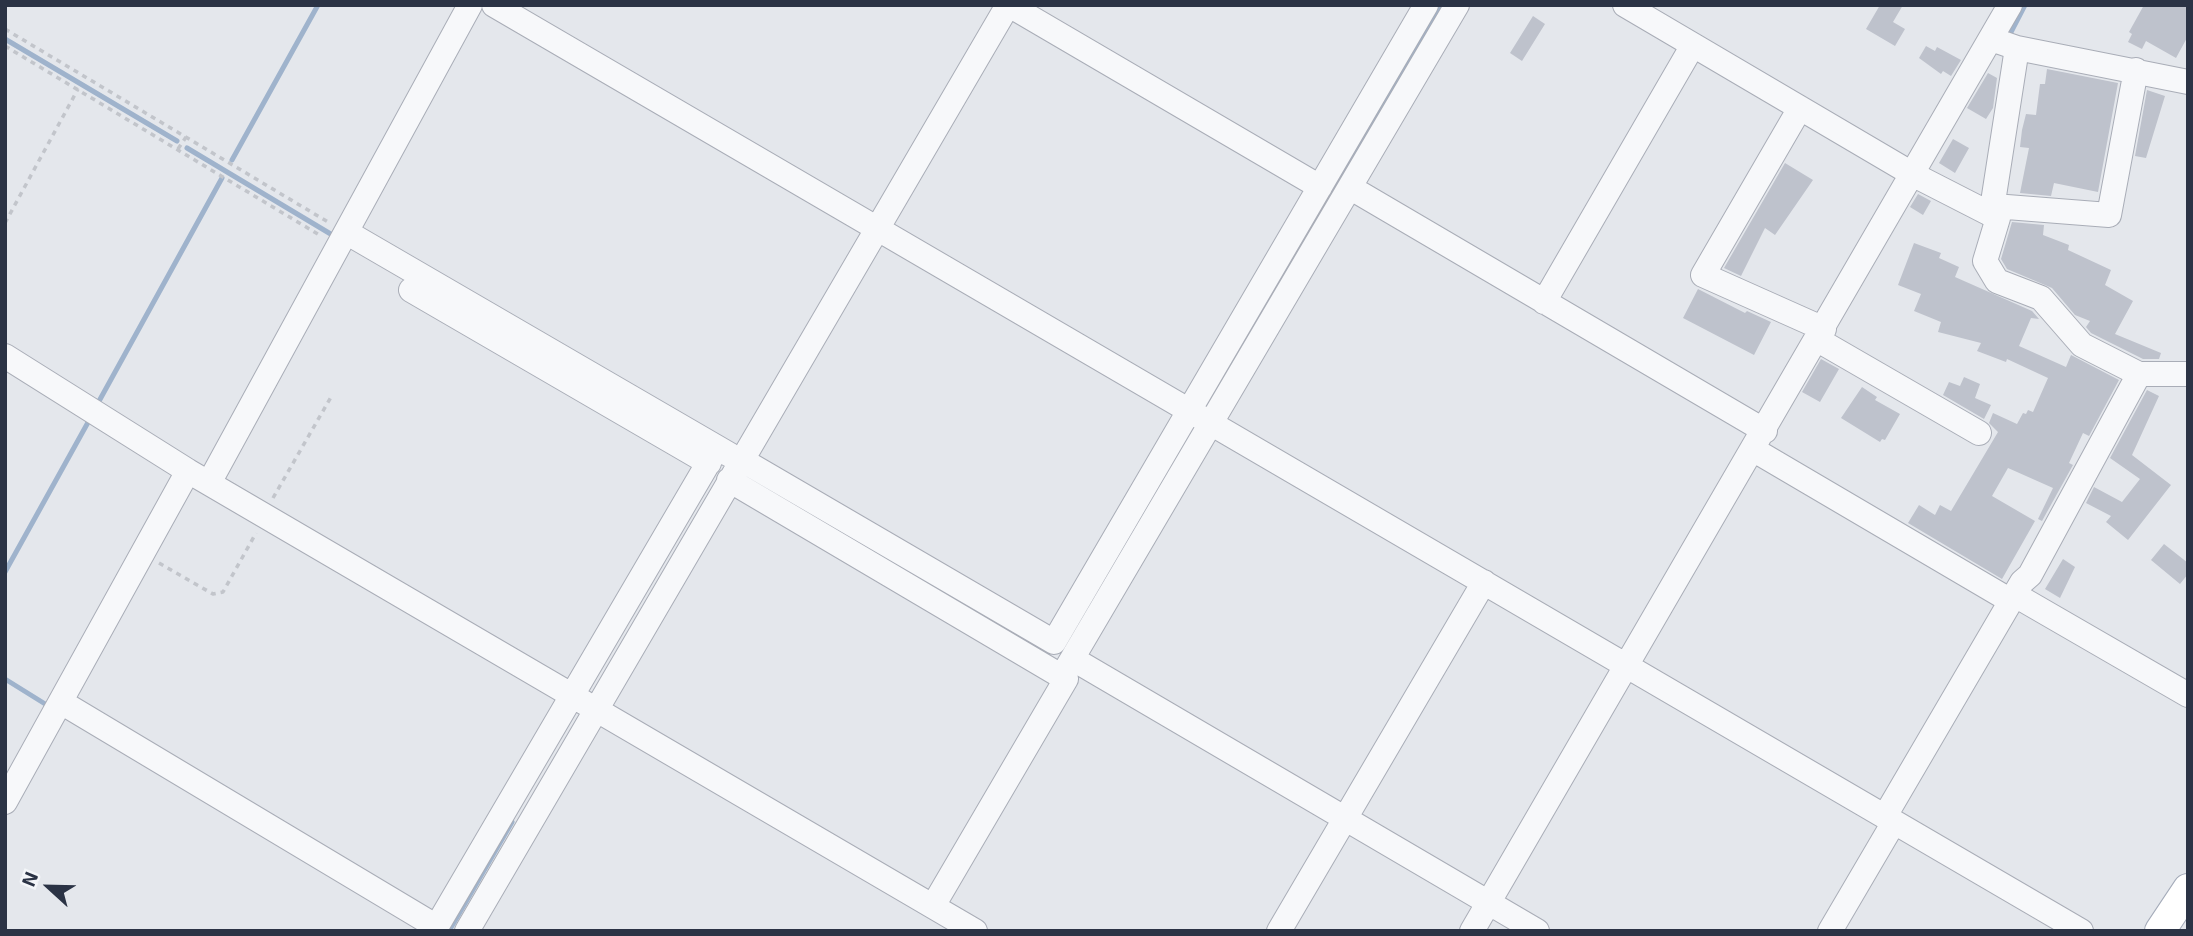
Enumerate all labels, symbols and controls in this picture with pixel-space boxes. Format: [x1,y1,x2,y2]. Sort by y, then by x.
north arrow [14,852,84,922]
text: N [16,868,42,890]

